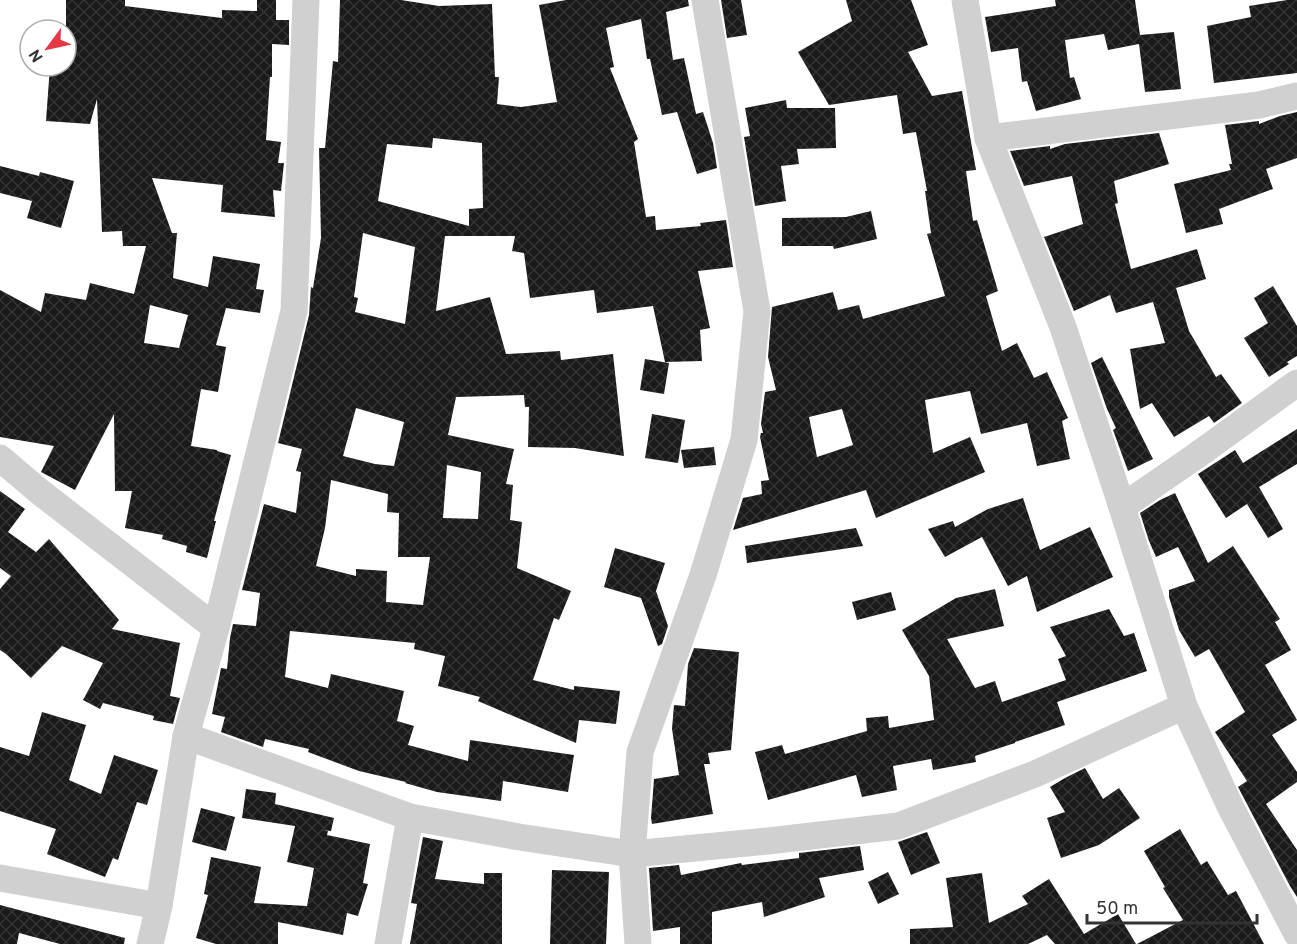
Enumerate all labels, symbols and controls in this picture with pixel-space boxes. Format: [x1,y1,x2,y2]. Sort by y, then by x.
north arrow [18,18,78,78]
text: N [26,45,49,65]
scale bar [1087,887,1256,925]
text: 50 m [1096,898,1138,921]

